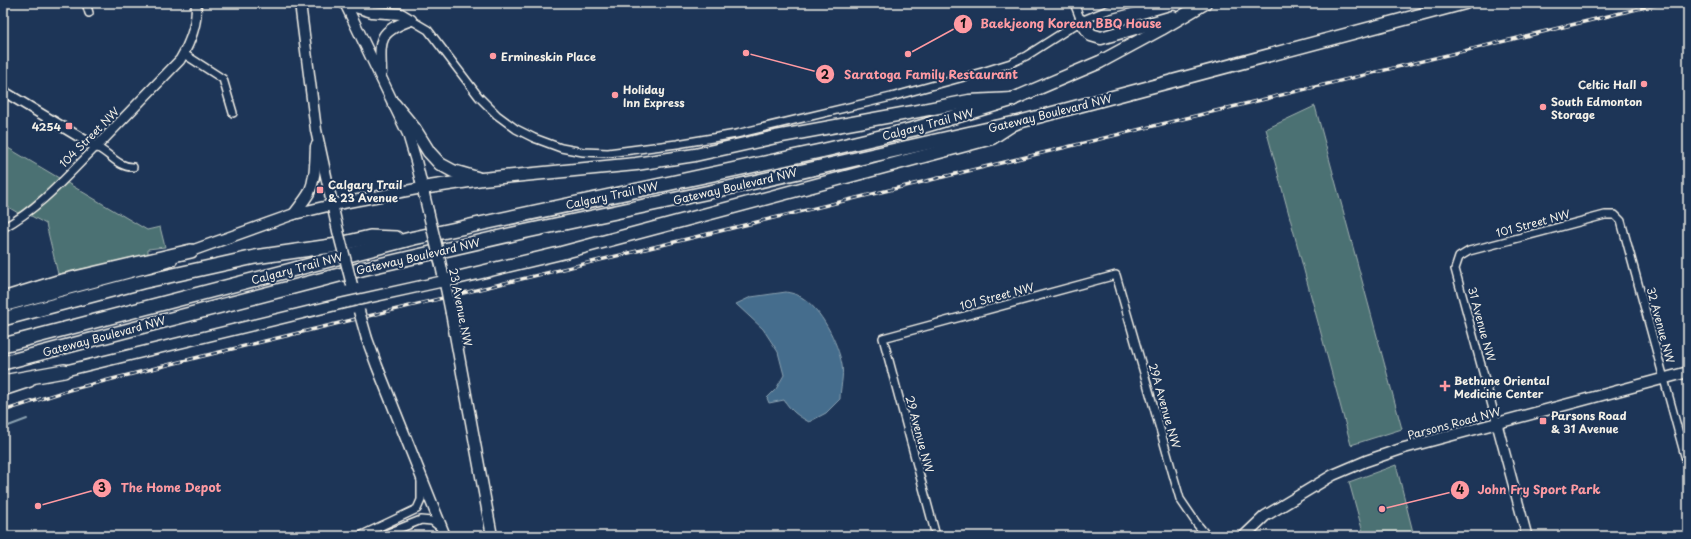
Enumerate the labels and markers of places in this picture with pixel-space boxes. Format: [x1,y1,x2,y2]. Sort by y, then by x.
callout: Baekjeong Korean BBQ House [953,12,1170,36]
place label: Ermineskin Place [501,48,596,65]
marker: Ermineskin Place [488,51,498,61]
callout: Saratoga Family Restaurant [815,62,1026,86]
place label: Celtic Hall [1578,76,1636,93]
marker: Celtic Hall [1639,79,1649,89]
place label: Holiday Inn Express [623,81,685,111]
marker: Holiday Inn Express [610,90,620,100]
place label: South Edmonton Storage [1551,93,1643,123]
marker: South Edmonton Storage [1538,102,1548,112]
place label: 4254 [32,118,61,135]
marker: 4254 [64,121,74,131]
place label: Calgary Trail & 23 Avenue [328,176,402,206]
marker: Calgary Trail & 23 Avenue [315,185,325,195]
place label: Bethune Oriental Medicine Center [1454,372,1550,402]
marker: Bethune Oriental Medicine Center [1439,380,1451,392]
place label: Parsons Road & 31 Avenue [1551,407,1627,437]
marker: Parsons Road & 31 Avenue [1538,416,1548,426]
callout: The Home Depot [92,476,229,500]
callout: John Fry Sport Park [1450,478,1608,502]

